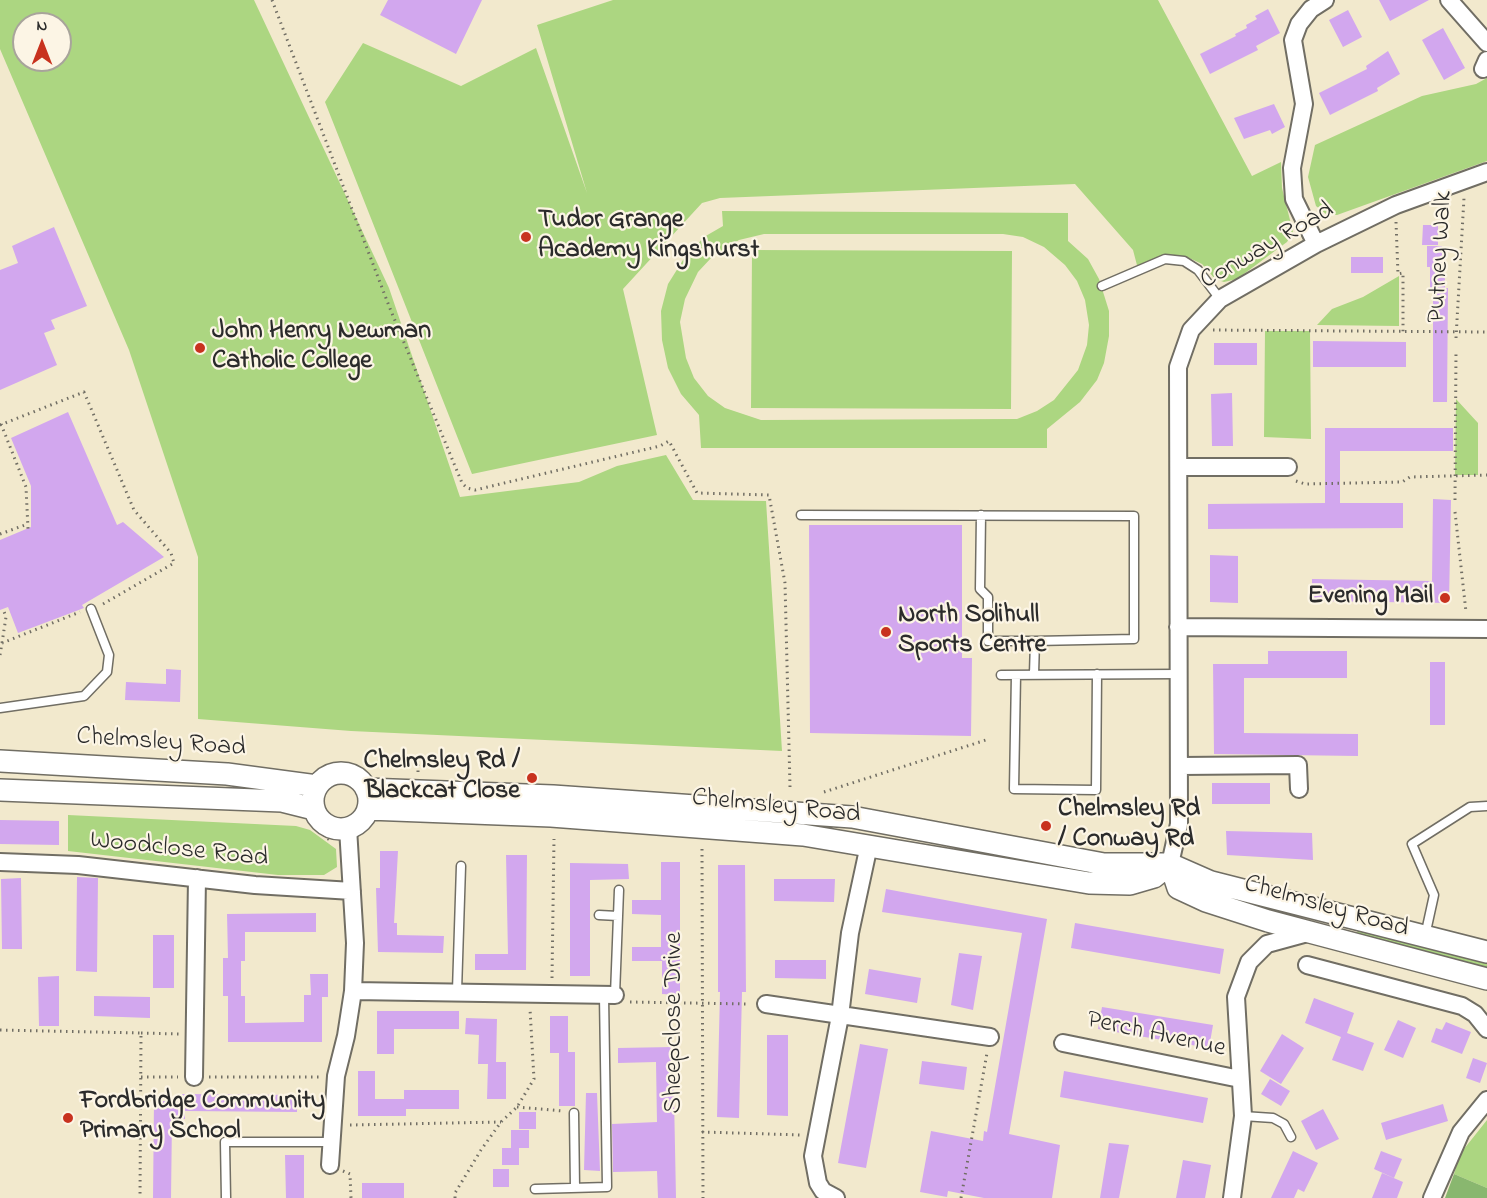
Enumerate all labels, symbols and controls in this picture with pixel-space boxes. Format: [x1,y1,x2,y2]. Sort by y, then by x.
north arrow [12,12,72,72]
text: N [37,14,47,38]
street label: Putney Walk [1423,190,1461,324]
street label: Conway Road [1196,196,1340,298]
place label: Tudor Grange Academy Kingshurst [538,206,759,268]
marker: Tudor Grange Academy Kingshurst [519,230,533,244]
place label: John Henry Newman Catholic College [212,317,431,378]
marker: John Henry Newman Catholic College [193,341,207,355]
place label: Evening Mail [1307,582,1433,614]
marker: Evening Mail [1438,591,1452,605]
place label: North Solihull Sports Centre [898,601,1046,662]
marker: North Solihull Sports Centre [879,625,893,639]
street label: Chelmsley Road [75,723,247,765]
place label: Chelmsley Rd / Blackcat Close [363,747,520,808]
marker: Chelmsley Rd / Blackcat Close [525,771,539,785]
street label: Chelmsley Road [690,784,862,832]
place label: Chelmsley Rd / Conway Rd [1058,795,1200,856]
marker: Chelmsley Rd / Conway Rd [1039,819,1053,833]
street label: Woodclose Road [88,826,270,876]
street label: Chelmsley Road [1240,870,1412,946]
street label: Sheepclose Drive [660,932,692,1114]
street label: Perch Avenue [1084,1006,1228,1066]
place label: Fordbridge Community Primary School [80,1087,325,1148]
marker: Fordbridge Community Primary School [61,1111,75,1125]

